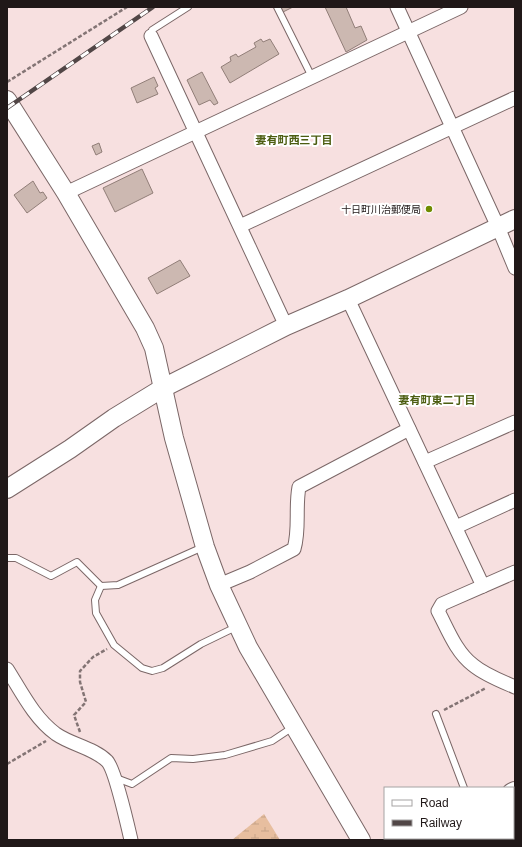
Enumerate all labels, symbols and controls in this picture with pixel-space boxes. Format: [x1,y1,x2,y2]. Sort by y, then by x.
district label: 妻有町西三丁目 [256,134,333,146]
place label: 十日町川治郵便局 [341,204,421,215]
marker: 十日町川治郵便局 [424,204,434,214]
district label: 妻有町東二丁目 [399,394,476,406]
legend [384,787,514,839]
text: Road [420,796,449,810]
text: Railway [420,816,462,830]

